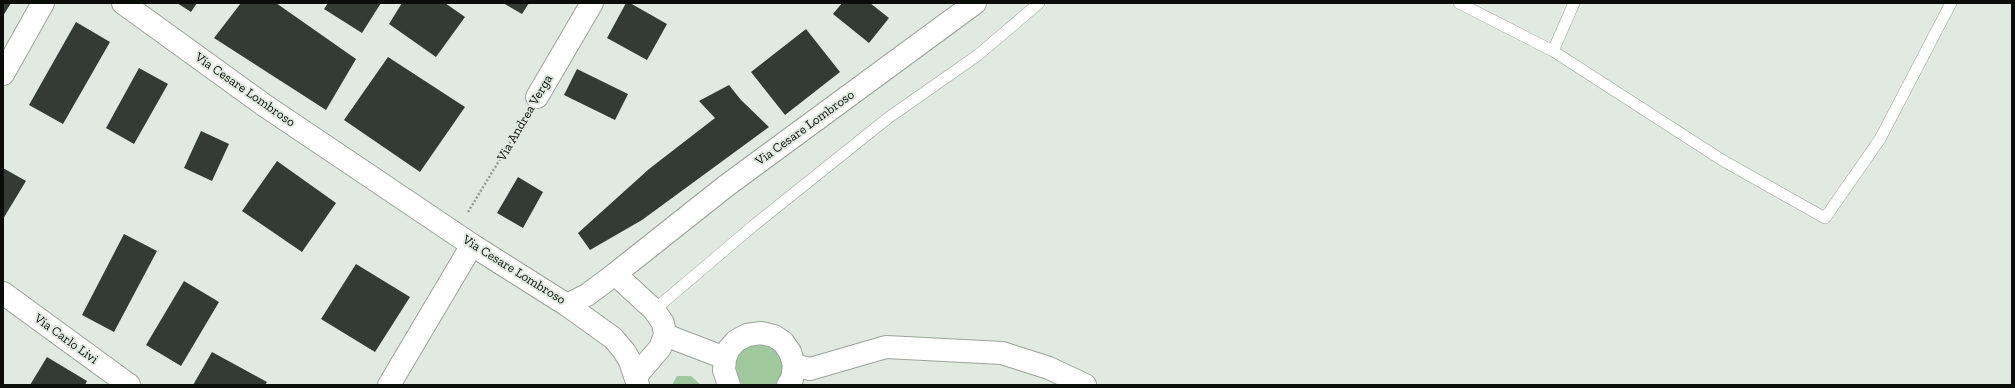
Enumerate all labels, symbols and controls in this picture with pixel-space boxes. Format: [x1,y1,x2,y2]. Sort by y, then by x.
street label: Via Cesare Lombroso [192,50,298,130]
street label: Via Andrea Verga [494,72,556,164]
street label: Via Cesare Lombroso [753,87,857,169]
street label: Via Cesare Lombroso [460,232,568,308]
street label: Via Carlo Livi [31,311,101,367]

